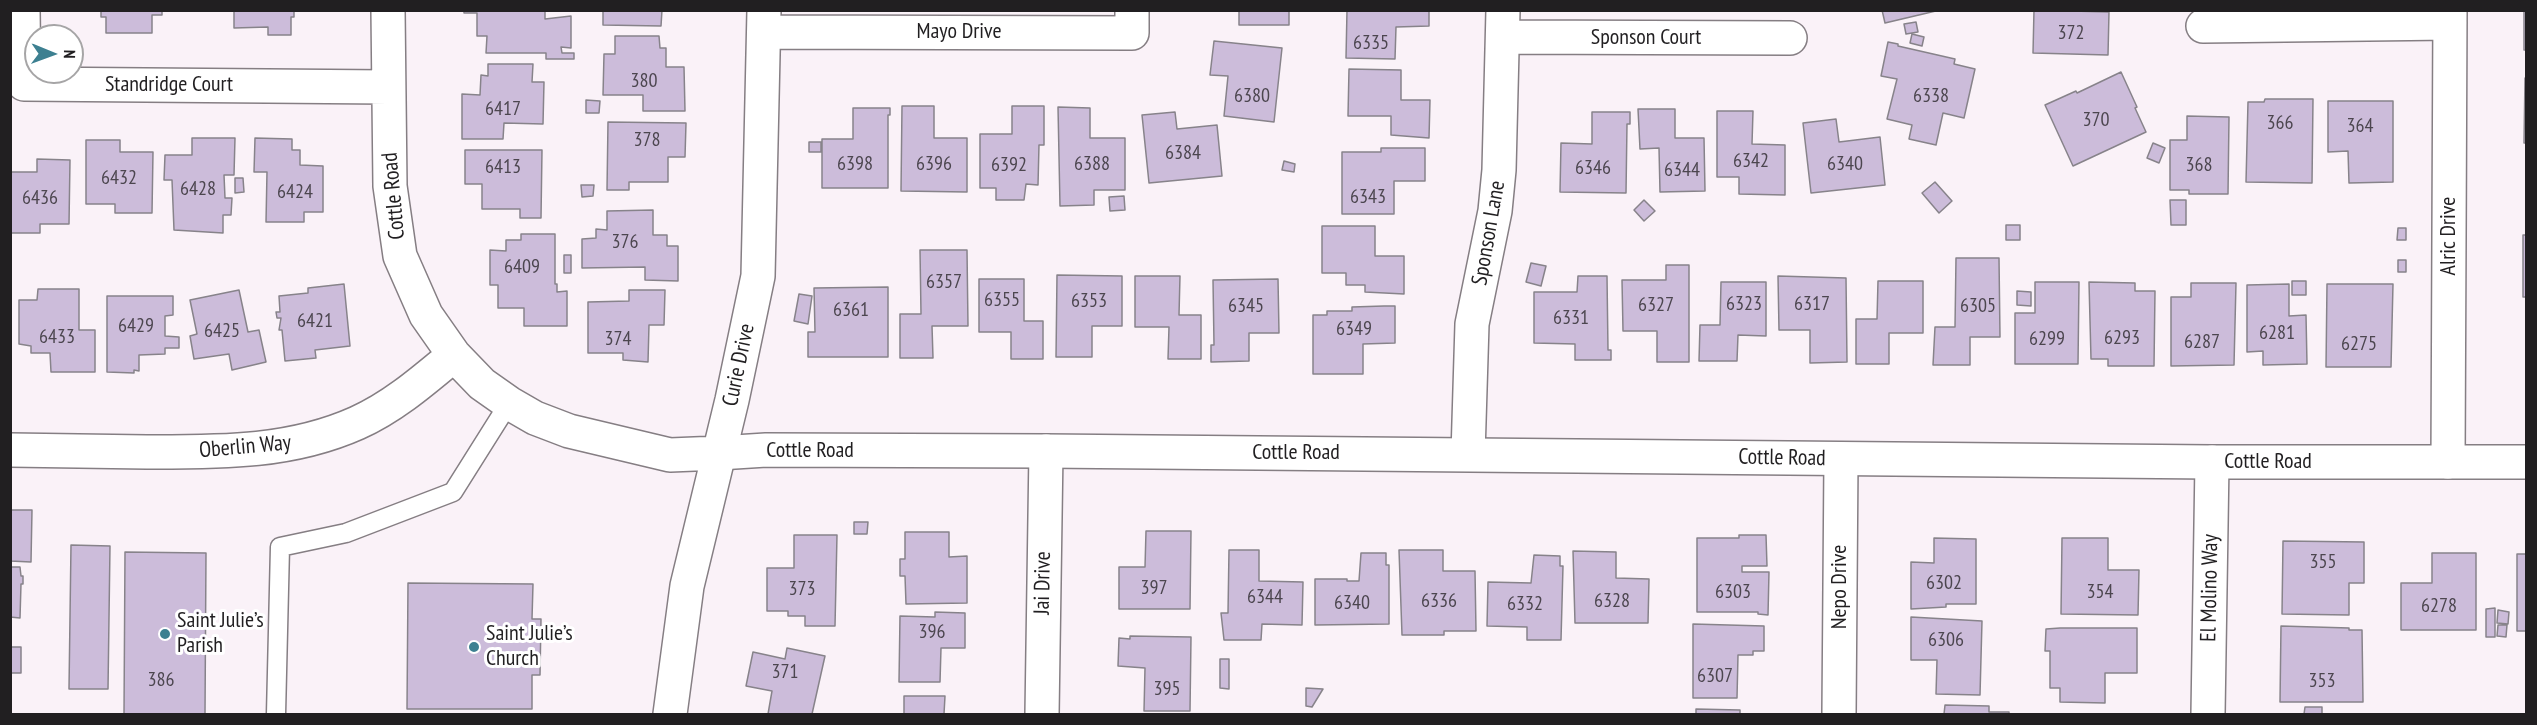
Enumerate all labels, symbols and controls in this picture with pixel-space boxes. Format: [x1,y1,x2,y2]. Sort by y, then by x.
street label: Mayo Drive [916,19,1002,45]
house number: 372 [2058,21,2084,45]
north arrow [24,24,84,84]
street label: Sponson Court [1591,25,1701,51]
house number: 6335 [1353,31,1389,55]
text: N [60,50,80,59]
house number: 380 [631,69,657,93]
street label: Standridge Court [105,72,233,98]
house number: 6380 [1234,84,1270,108]
house number: 6338 [1913,84,1949,108]
house number: 6417 [485,97,521,121]
house number: 370 [2083,108,2109,132]
house number: 366 [2267,111,2293,135]
house number: 364 [2347,114,2373,138]
house number: 378 [634,128,660,152]
house number: 6384 [1165,141,1201,165]
house number: 6342 [1733,149,1769,173]
street label: Cottle Road [377,151,411,241]
house number: 6398 [837,152,873,176]
house number: 6396 [916,152,952,176]
house number: 6388 [1074,152,1110,176]
house number: 6340 [1827,152,1863,176]
house number: 6392 [991,153,1027,177]
house number: 368 [2186,153,2212,177]
house number: 6413 [485,155,521,179]
house number: 6346 [1575,156,1611,180]
house number: 6344 [1664,158,1700,182]
house number: 6432 [101,166,137,190]
house number: 6428 [180,177,216,201]
street label: Sponson Lane [1467,179,1511,287]
house number: 6424 [277,180,313,204]
house number: 6343 [1350,185,1386,209]
house number: 6436 [22,186,58,210]
street label: Alric Drive [2436,197,2462,275]
house number: 376 [612,230,638,254]
house number: 6409 [504,255,540,279]
house number: 6357 [926,270,962,294]
house number: 6355 [984,288,1020,312]
house number: 6353 [1071,289,1107,313]
house number: 6323 [1726,292,1762,316]
house number: 6317 [1794,292,1830,316]
house number: 6327 [1638,293,1674,317]
house number: 6345 [1228,294,1264,318]
house number: 6305 [1960,294,1996,318]
house number: 6361 [833,298,869,322]
house number: 6331 [1553,306,1589,330]
house number: 6421 [297,309,333,333]
house number: 6429 [118,314,154,338]
house number: 6349 [1336,317,1372,341]
house number: 6425 [204,319,240,343]
street label: Curie Drive [717,321,761,409]
house number: 6281 [2259,321,2295,345]
house number: 6433 [39,325,75,349]
house number: 6293 [2104,326,2140,350]
house number: 374 [605,327,631,351]
house number: 6299 [2029,327,2065,351]
house number: 6287 [2184,330,2220,354]
house number: 6275 [2341,332,2377,356]
street label: Oberlin Way [198,430,292,464]
street label: Cottle Road [766,438,854,464]
street label: Cottle Road [1252,440,1340,466]
street label: Cottle Road [1738,444,1826,472]
street label: Cottle Road [2224,449,2312,475]
street label: El Molino Way [2196,534,2224,642]
street label: Nepo Drive [1827,545,1853,629]
house number: 355 [2310,550,2336,574]
street label: Jai Drive [1029,551,1057,615]
house number: 6302 [1926,571,1962,595]
house number: 397 [1141,576,1167,600]
house number: 373 [789,577,815,601]
house number: 6303 [1715,580,1751,604]
house number: 354 [2087,580,2113,604]
house number: 6344 [1247,585,1283,609]
house number: 6336 [1421,589,1457,613]
house number: 6328 [1594,589,1630,613]
house number: 6340 [1334,591,1370,615]
house number: 6332 [1507,592,1543,616]
house number: 6278 [2421,594,2457,618]
place label: Saint Julie’s Parish [177,608,264,660]
house number: 396 [919,620,945,644]
place label: Saint Julie’s Church [486,621,573,672]
marker: Saint Julie’s Parish [158,627,172,641]
house number: 6306 [1928,628,1964,652]
marker: Saint Julie’s Church [467,640,481,654]
house number: 371 [772,660,798,684]
house number: 6307 [1697,664,1733,688]
house number: 386 [148,668,174,692]
house number: 353 [2309,669,2335,693]
house number: 395 [1154,677,1180,701]

